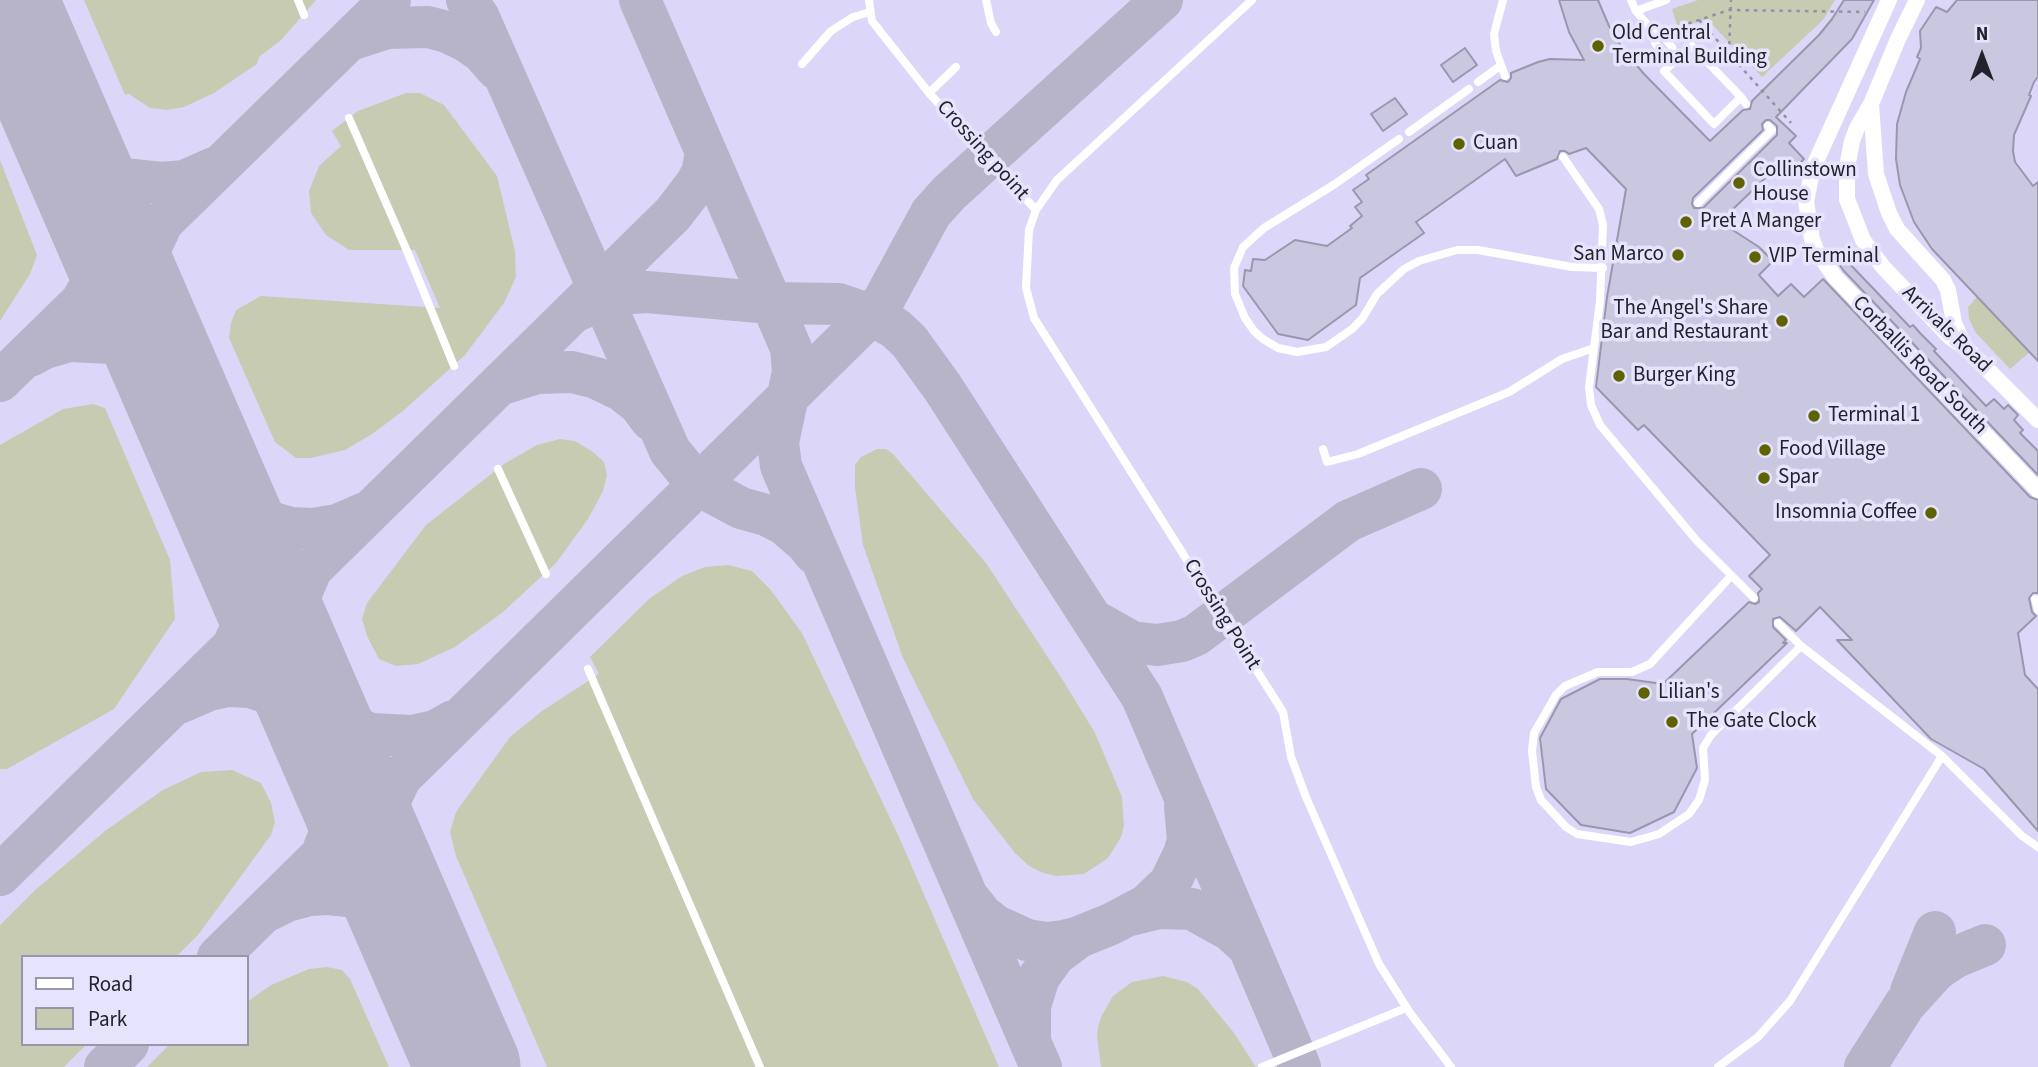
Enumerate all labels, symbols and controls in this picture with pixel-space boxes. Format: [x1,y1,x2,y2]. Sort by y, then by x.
place label: Old Central Terminal Building [1612,21,1767,71]
north arrow [1947,21,2017,91]
text: N [1976,21,1988,48]
marker: Old Central Terminal Building [1590,38,1606,54]
street label: Crossing point [930,96,1034,206]
place label: Cuan [1473,131,1518,157]
marker: Cuan [1451,136,1467,152]
place label: Collinstown House [1753,158,1857,208]
marker: Collinstown House [1731,175,1747,191]
place label: Pret A Manger [1700,209,1821,235]
marker: Pret A Manger [1678,214,1694,230]
place label: San Marco [1573,242,1664,268]
place label: VIP Terminal [1769,244,1879,270]
marker: San Marco [1670,247,1686,263]
marker: VIP Terminal [1747,249,1763,265]
street label: Arrivals Road [1896,281,1996,379]
street label: Corballis Road South [1846,291,1992,441]
place label: The Angel's Share Bar and Restaurant [1601,296,1768,346]
marker: The Angel's Share Bar and Restaurant [1774,313,1790,329]
place label: Burger King [1633,363,1735,389]
marker: Burger King [1611,368,1627,384]
place label: Terminal 1 [1828,403,1920,429]
marker: Terminal 1 [1806,408,1822,424]
place label: Food Village [1779,437,1886,463]
marker: Food Village [1757,442,1773,458]
place label: Spar [1778,465,1818,491]
marker: Spar [1756,470,1772,486]
place label: Insomnia Coffee [1775,500,1917,526]
marker: Insomnia Coffee [1923,505,1939,521]
street label: Crossing Point [1177,555,1265,675]
place label: Lilian's [1658,680,1720,706]
marker: Lilian's [1636,685,1652,701]
place label: The Gate Clock [1686,709,1817,735]
marker: The Gate Clock [1664,714,1680,730]
legend [21,955,248,1046]
text: Road [88,969,133,999]
text: Park [88,1004,127,1034]

